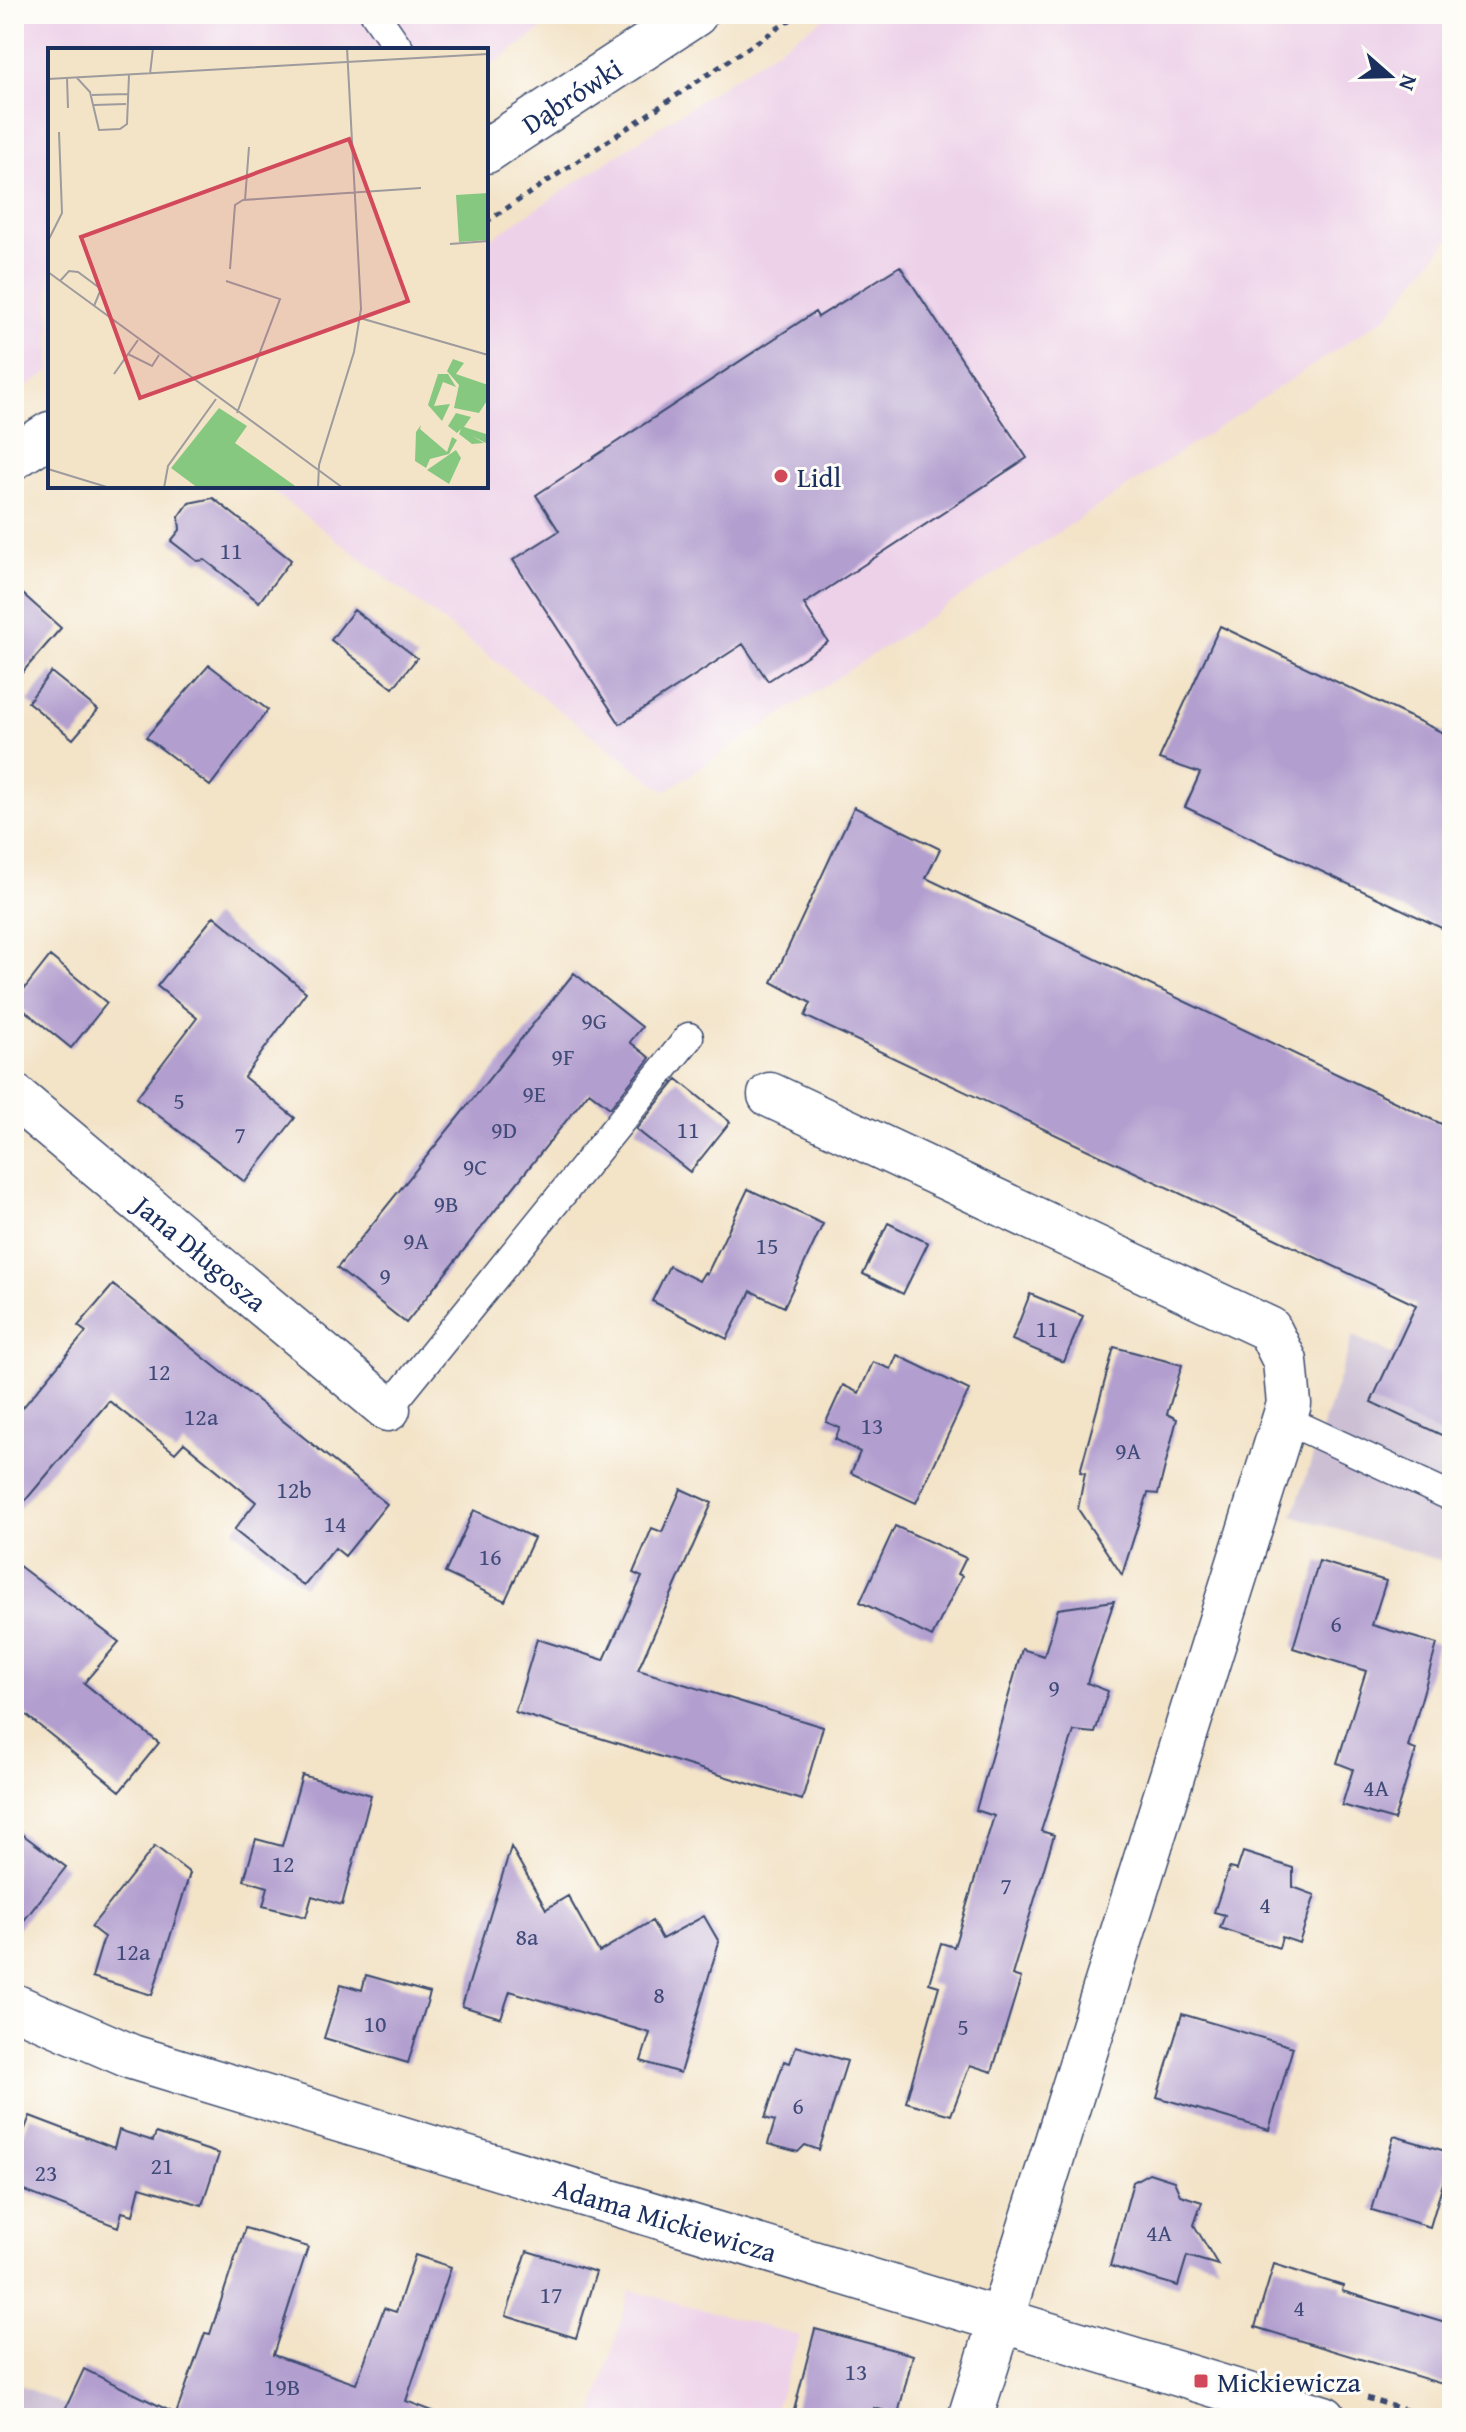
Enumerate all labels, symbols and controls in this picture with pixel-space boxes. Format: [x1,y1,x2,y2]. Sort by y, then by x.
north arrow [1350,36,1430,116]
street label: Dąbrówki [513,47,630,143]
inset map [48,48,488,488]
text: N [1391,70,1426,95]
place label: Lidl [797,456,841,497]
marker: Lidl [772,467,790,485]
house number: 11 [219,533,243,568]
house number: 9G [581,1003,607,1038]
house number: 9F [551,1039,575,1074]
house number: 9E [522,1076,546,1111]
house number: 5 [173,1083,185,1118]
house number: 9D [491,1112,517,1147]
house number: 11 [676,1112,700,1147]
house number: 7 [234,1117,246,1152]
house number: 9C [463,1149,487,1184]
street label: Jana Długosza [123,1183,277,1321]
house number: 9B [433,1186,459,1221]
house number: 9A [403,1223,430,1258]
house number: 15 [755,1228,779,1263]
house number: 9 [379,1258,391,1293]
house number: 11 [1035,1311,1059,1346]
house number: 12 [147,1354,171,1389]
house number: 12a [184,1399,219,1434]
house number: 13 [860,1408,884,1443]
house number: 9A [1115,1433,1142,1468]
house number: 12b [276,1472,312,1507]
house number: 14 [323,1506,347,1541]
house number: 16 [478,1539,502,1574]
house number: 6 [1330,1606,1342,1641]
house number: 9 [1048,1670,1060,1705]
house number: 4A [1363,1770,1390,1805]
house number: 12 [271,1846,295,1881]
house number: 7 [1000,1868,1012,1903]
house number: 4 [1259,1887,1271,1922]
house number: 8a [516,1919,539,1954]
house number: 12a [116,1934,151,1969]
house number: 8 [653,1977,665,2012]
house number: 10 [363,2006,387,2041]
house number: 5 [957,2009,969,2044]
house number: 6 [792,2088,804,2123]
house number: 21 [150,2148,174,2183]
house number: 23 [34,2155,58,2190]
street label: Adama Mickiewicza [549,2165,783,2272]
house number: 4A [1146,2215,1173,2250]
house number: 17 [539,2277,563,2312]
house number: 4 [1293,2290,1305,2325]
house number: 13 [844,2354,868,2389]
place label: Mickiewicza [1217,2361,1361,2402]
house number: 19B [264,2369,300,2404]
marker: Mickiewicza [1192,2372,1210,2390]

